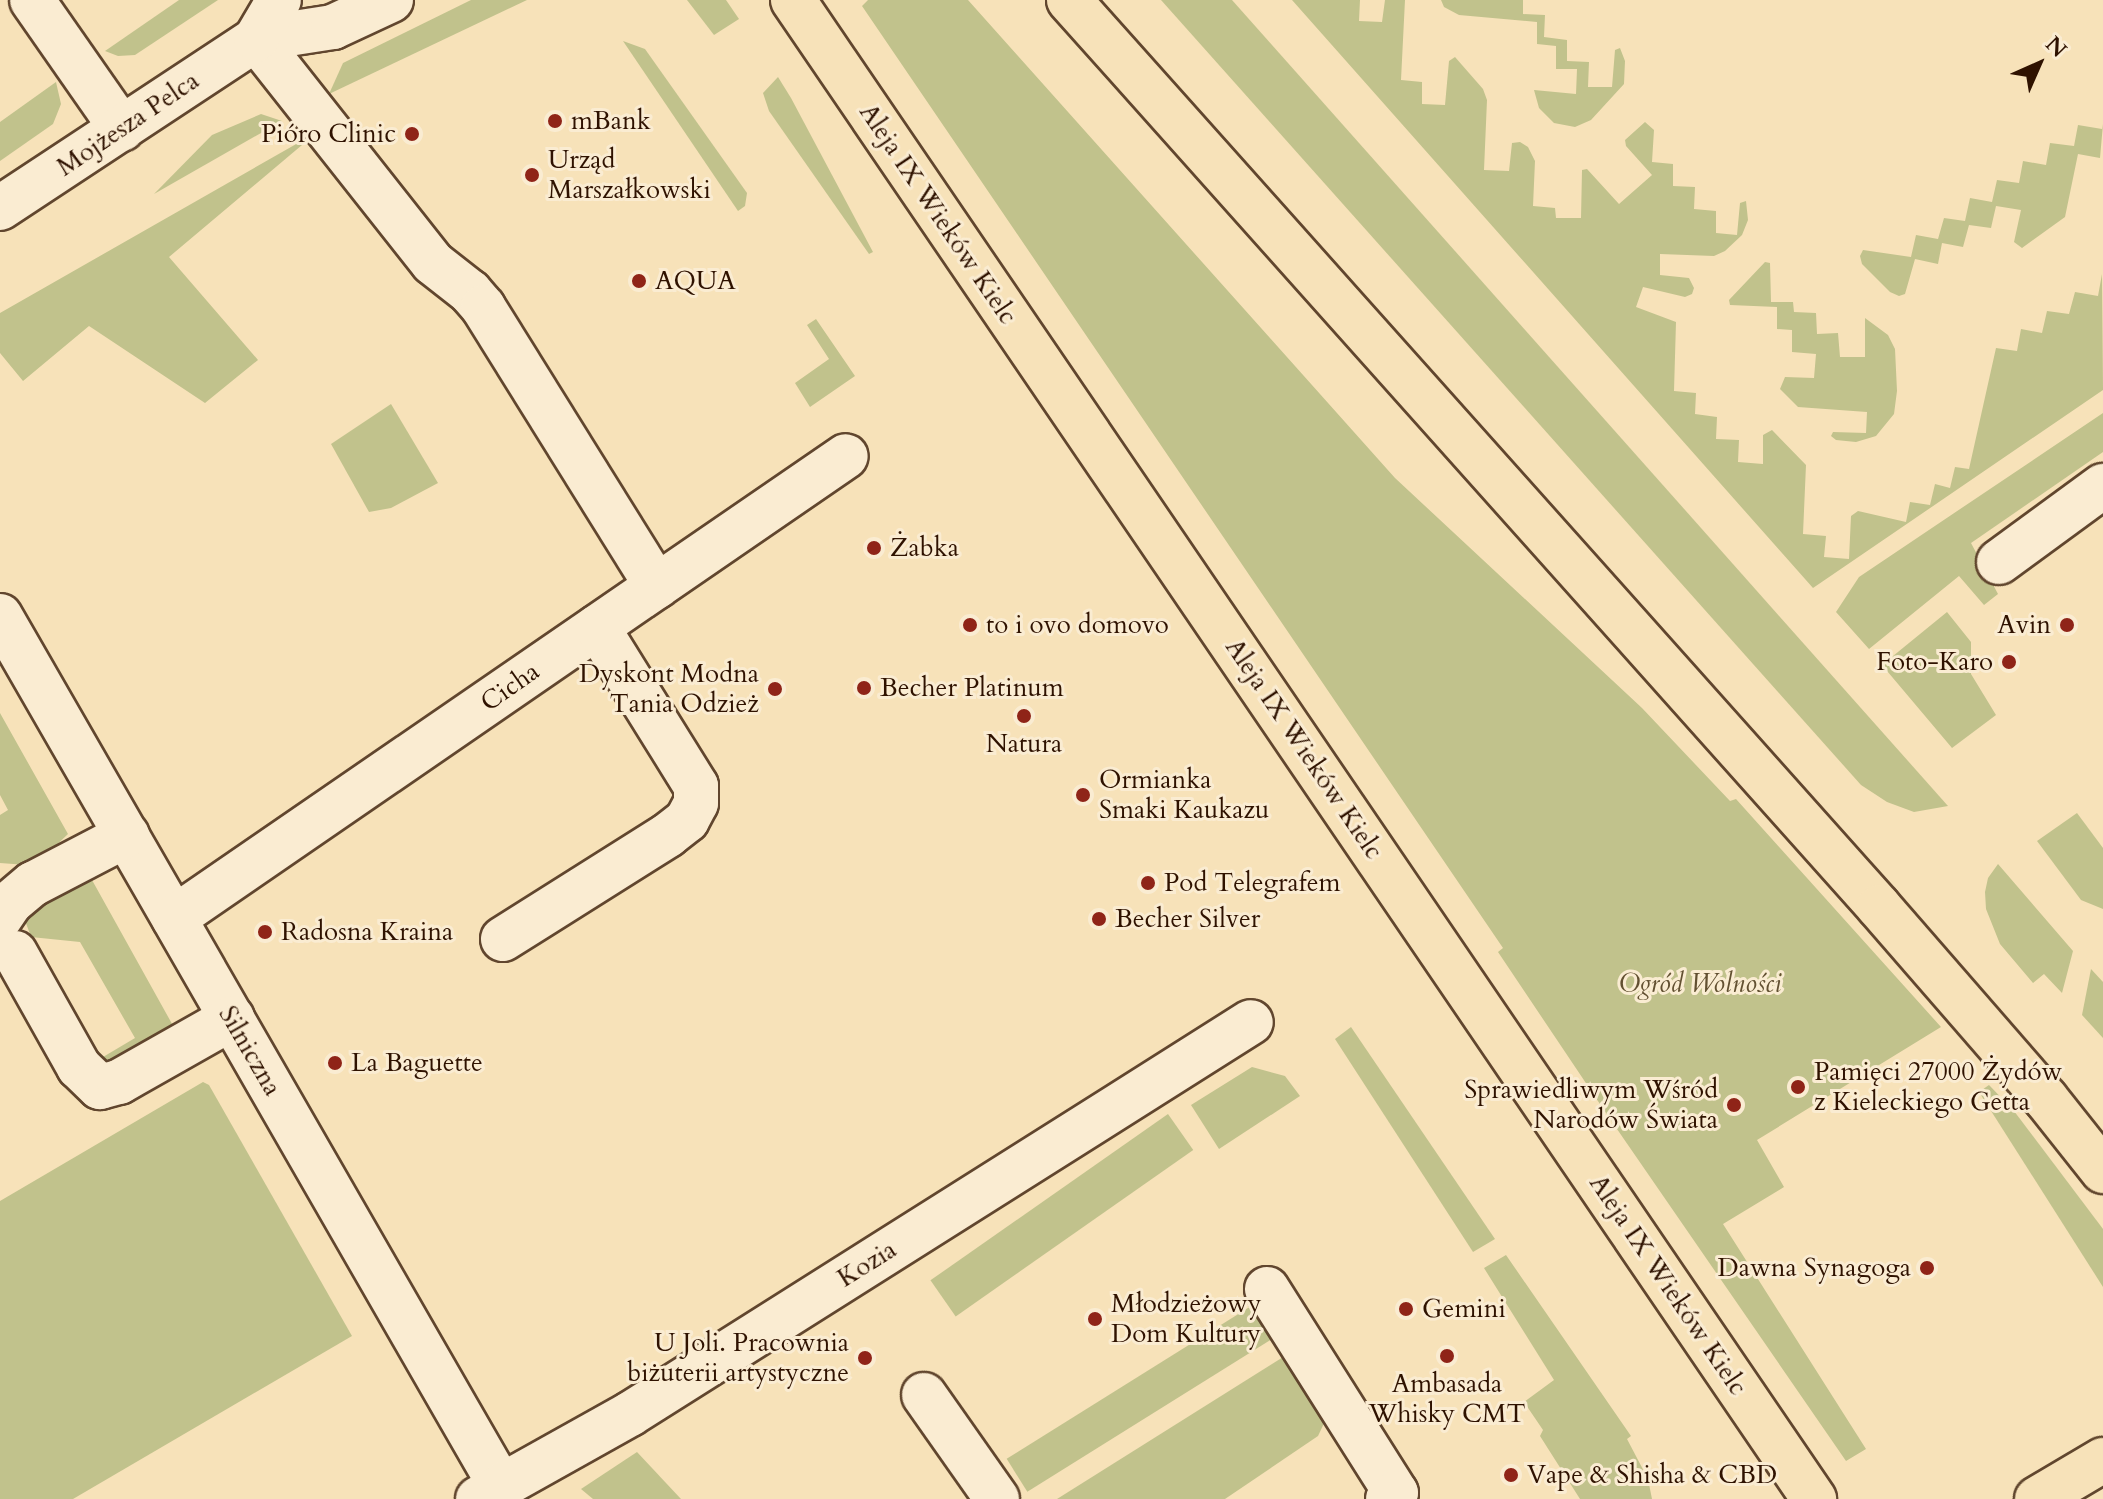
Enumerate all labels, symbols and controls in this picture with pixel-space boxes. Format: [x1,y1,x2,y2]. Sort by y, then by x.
north arrow [1999,24,2079,104]
text: N [2039,30,2073,64]
street label: Mojżesza Pelca [51,65,205,183]
street label: Aleja IX Wieków Kielc [853,98,1023,330]
place label: mBank [571,105,651,137]
marker: mBank [546,112,564,130]
place label: Pióro Clinic [261,118,396,150]
marker: Pióro Clinic [403,125,421,143]
place label: Urząd Marszałkowski [548,144,711,206]
marker: Urząd Marszałkowski [523,166,541,184]
place label: AQUA [655,265,736,297]
marker: AQUA [630,272,648,290]
place label: Żabka [890,532,959,564]
marker: Żabka [865,539,883,557]
place label: to i ovo domovo [986,609,1169,641]
place label: Avin [1997,609,2051,641]
marker: to i ovo domovo [961,616,979,634]
marker: Avin [2058,616,2076,634]
street label: Aleja IX Wieków Kielc [1219,633,1389,865]
place label: Foto-Karo [1876,646,1993,678]
marker: Foto-Karo [2000,653,2018,671]
street label: Cicha [475,656,545,718]
place label: Dyskont Modna Tania Odzież [579,658,759,720]
place label: Becher Platinum [880,672,1064,704]
marker: Becher Platinum [855,679,873,697]
marker: Dyskont Modna Tania Odzież [766,680,784,698]
marker: Natura [1015,707,1033,725]
place label: Natura [986,728,1062,760]
place label: Ormianka Smaki Kaukazu [1099,764,1269,826]
marker: Ormianka Smaki Kaukazu [1074,786,1092,804]
place label: Pod Telegrafem [1164,867,1341,899]
marker: Pod Telegrafem [1139,874,1157,892]
place label: Becher Silver [1115,903,1260,935]
marker: Becher Silver [1090,910,1108,928]
place label: Radosna Kraina [281,916,453,948]
marker: Radosna Kraina [256,923,274,941]
park label: Ogród Wolności [1619,968,1781,1000]
street label: Silniczna [212,1001,288,1101]
place label: La Baguette [351,1047,483,1079]
marker: La Baguette [326,1054,344,1072]
place label: Pamięci 27000 Żydów z Kieleckiego Getta [1814,1056,2062,1118]
place label: Sprawiedliwym Wśród Narodów Świata [1464,1074,1718,1136]
marker: Pamięci 27000 Żydów z Kieleckiego Getta [1789,1078,1807,1096]
marker: Sprawiedliwym Wśród Narodów Świata [1725,1096,1743,1114]
street label: Aleja IX Wieków Kielc [1583,1169,1753,1401]
street label: Kozia [832,1234,902,1294]
place label: Dawna Synagoga [1718,1252,1911,1284]
marker: Dawna Synagoga [1918,1259,1936,1277]
place label: Młodzieżowy Dom Kultury [1111,1288,1262,1350]
place label: Gemini [1422,1293,1506,1325]
marker: Gemini [1397,1300,1415,1318]
marker: Młodzieżowy Dom Kultury [1086,1310,1104,1328]
place label: U Joli. Pracownia biżuterii artystyczne [627,1327,849,1388]
marker: Ambasada Whisky CMT [1438,1347,1456,1365]
marker: U Joli. Pracownia biżuterii artystyczne [856,1349,874,1367]
place label: Ambasada Whisky CMT [1368,1368,1526,1430]
place label: Vape & Shisha & CBD [1527,1459,1777,1491]
marker: Vape & Shisha & CBD [1502,1466,1520,1484]

